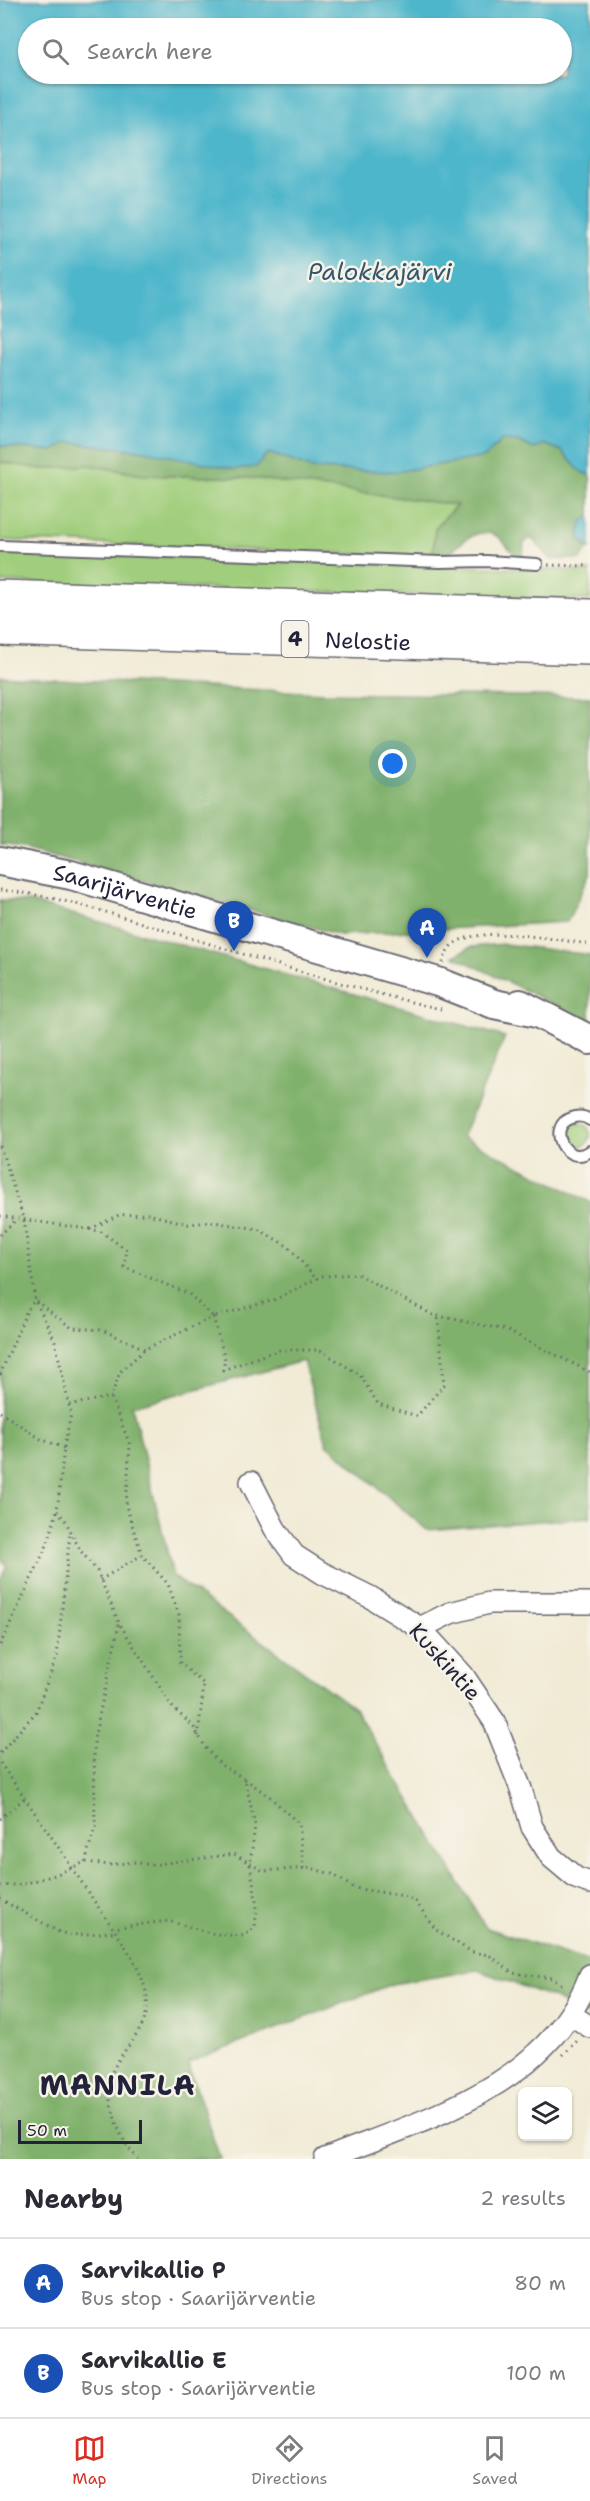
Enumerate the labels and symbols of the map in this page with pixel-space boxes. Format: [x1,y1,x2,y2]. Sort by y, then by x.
water label: Palokkajärvi [308,256,453,288]
road number: 4 [282,621,308,657]
street label: Nelostie [324,625,411,657]
your location [378,749,407,778]
street label: Saarijärventie [51,857,201,926]
pin: B [214,902,254,951]
pin: A [408,908,446,958]
street label: Kuskintie [403,1617,487,1707]
district label: MANNILA [40,2066,196,2104]
scale bar [18,2117,142,2144]

